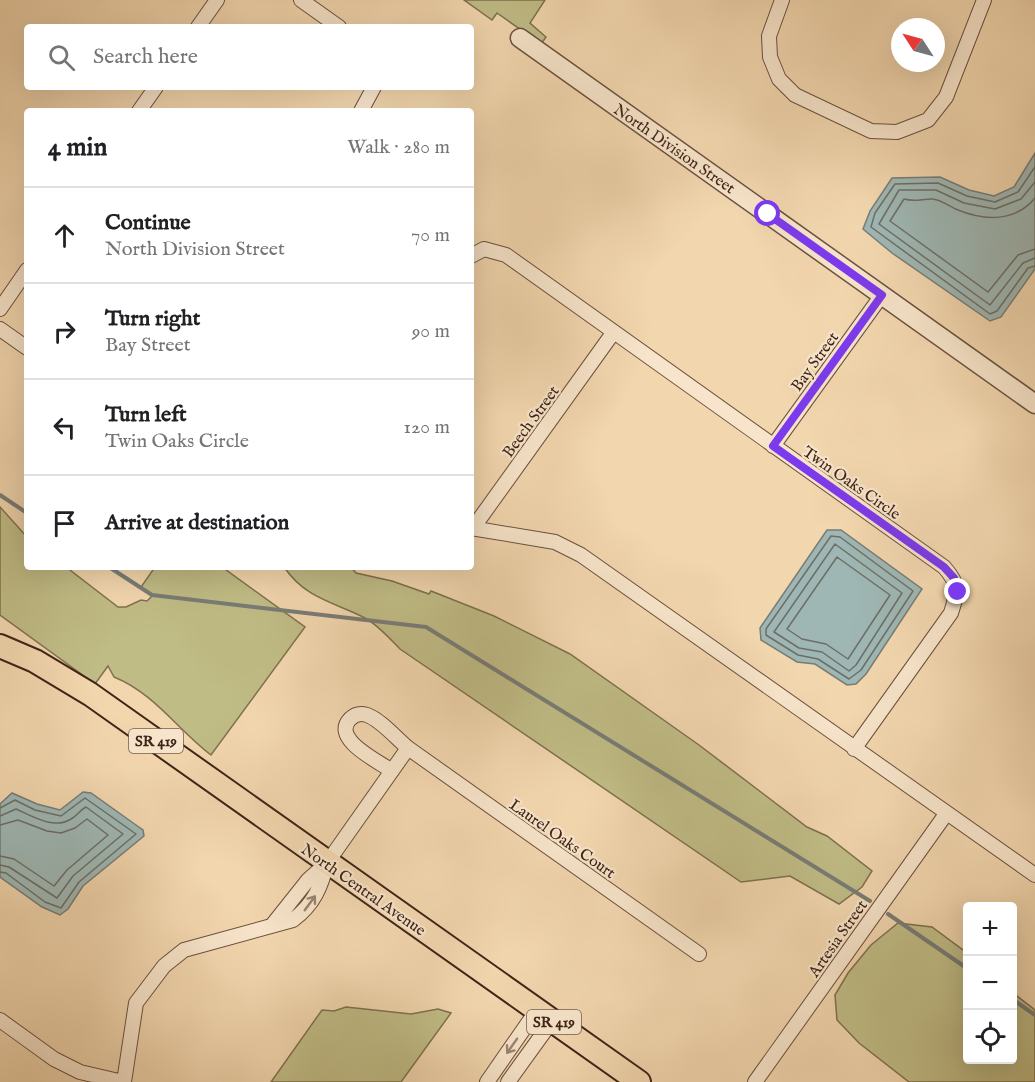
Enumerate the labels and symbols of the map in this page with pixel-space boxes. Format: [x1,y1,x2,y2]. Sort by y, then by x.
north arrow [891,18,945,72]
street label: North Division Street [609,100,739,199]
route start [754,200,780,226]
street label: Bay Street [787,328,844,396]
street label: Beech Street [499,382,565,462]
street label: Twin Oaks Circle [798,442,904,525]
route end [944,578,970,604]
road number: SR 419 [129,729,183,753]
street label: Laurel Oaks Court [505,796,619,884]
street label: North Central Avenue [297,840,429,941]
one-way arrow [303,895,316,911]
street label: Artesia Street [804,896,873,982]
road number: SR 419 [527,1010,581,1034]
one-way arrow [506,1037,518,1054]

